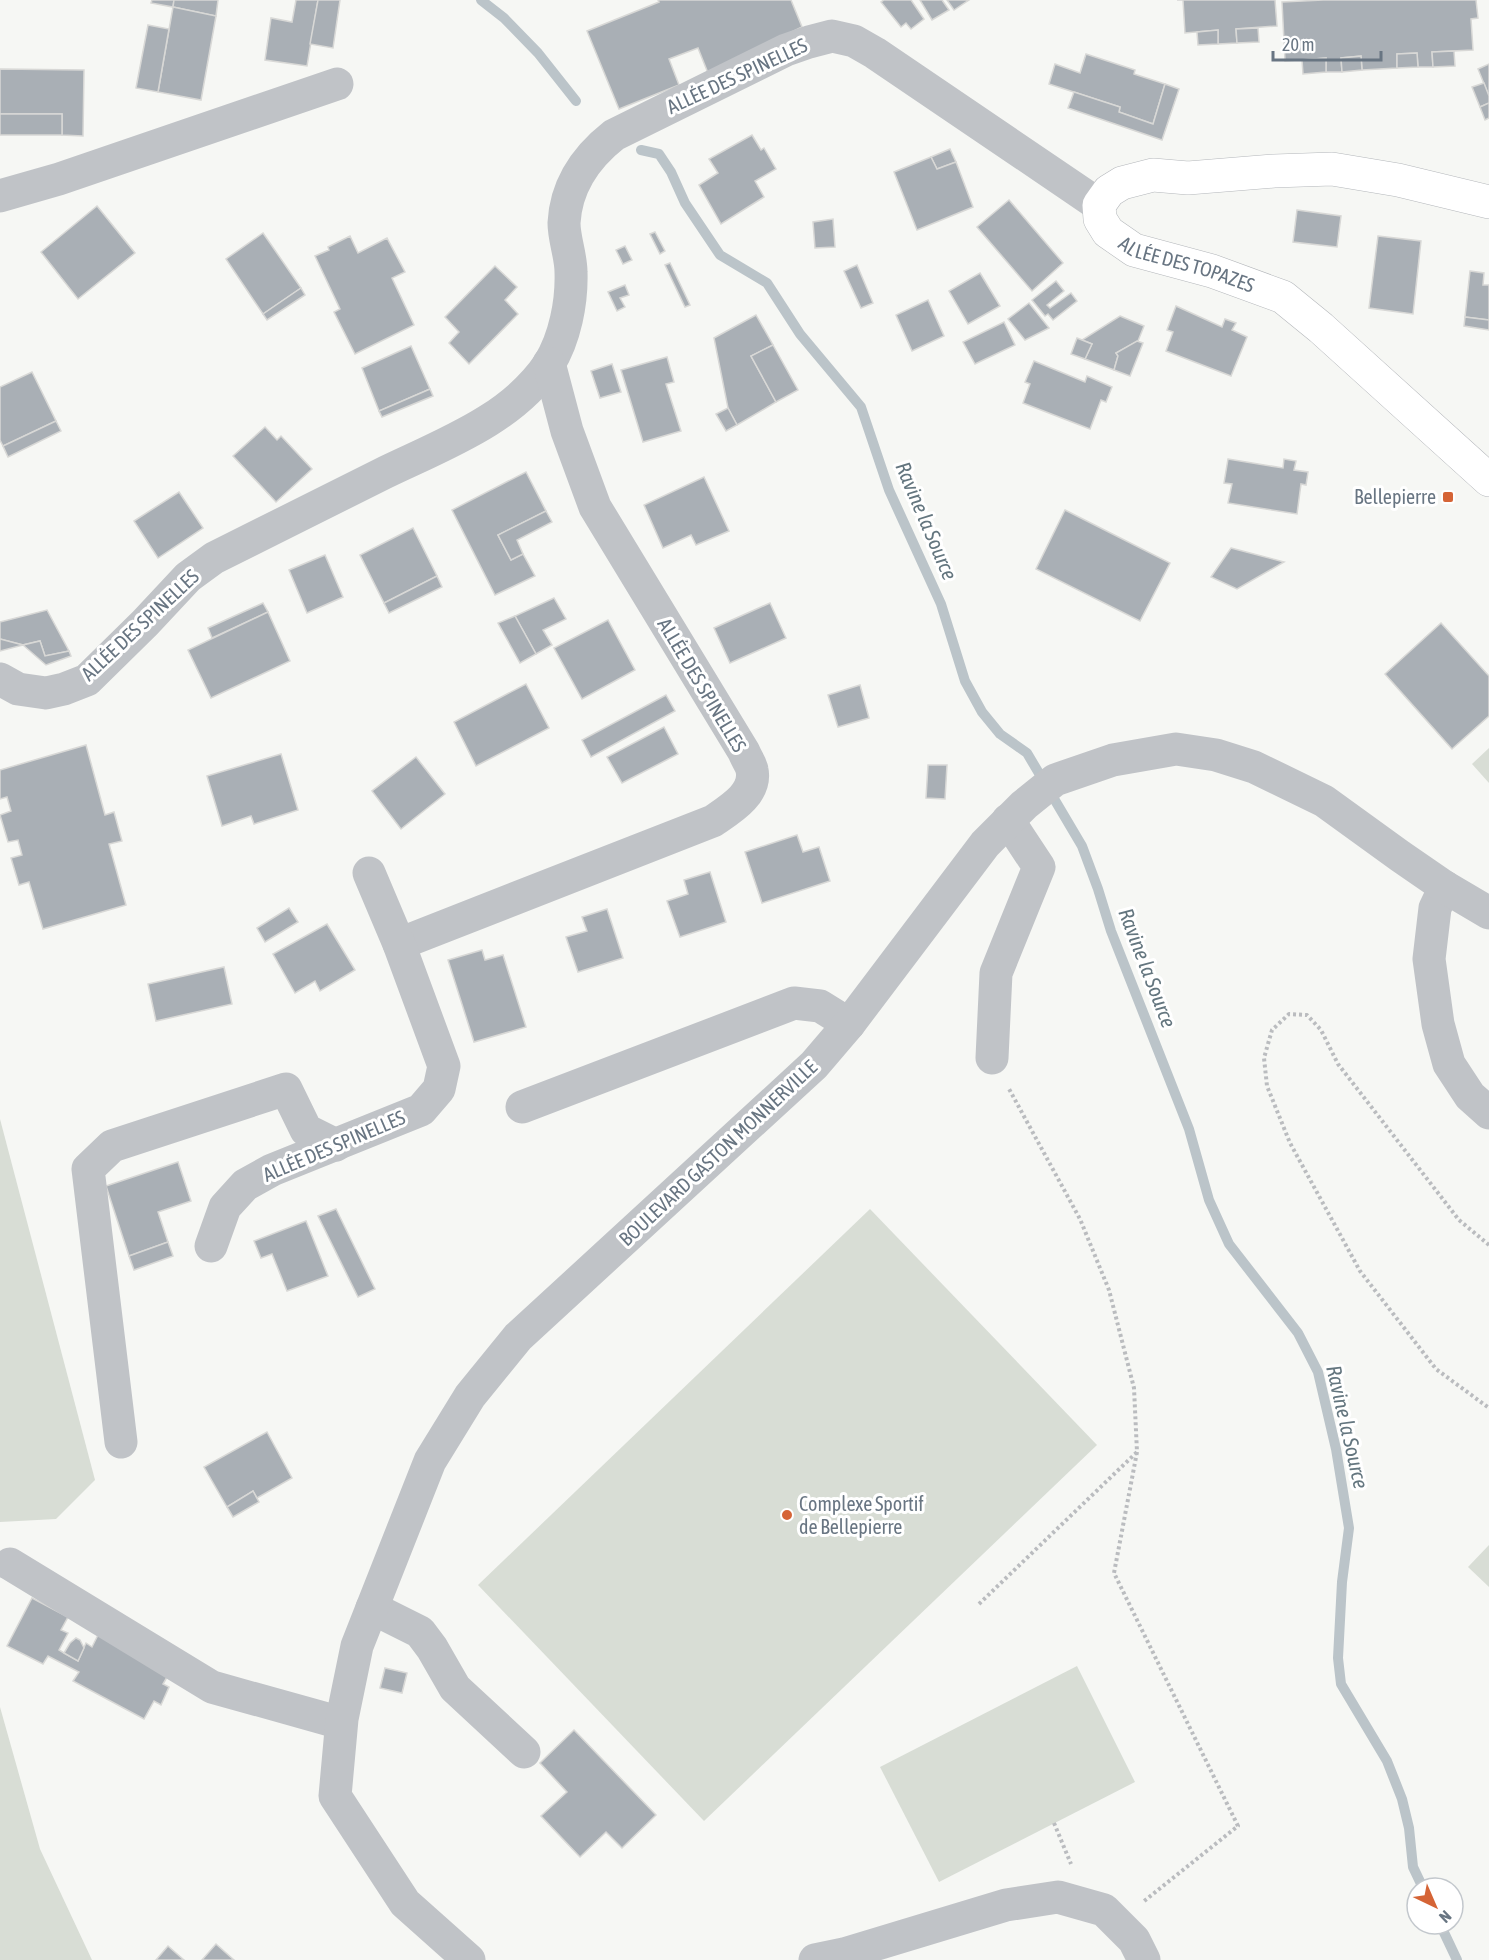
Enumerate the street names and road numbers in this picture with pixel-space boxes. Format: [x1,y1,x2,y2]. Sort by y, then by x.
street label: ALLÉE DES SPINELLES [663,33,811,118]
street label: ALLÉE DES TOPAZES [1115,231,1258,297]
street label: ALLÉE DES SPINELLES [76,564,203,685]
street label: ALLÉE DES SPINELLES [653,614,751,756]
street label: BOULEVARD GASTON MONNERVILLE [614,1055,822,1250]
street label: ALLÉE DES SPINELLES [259,1105,408,1186]

